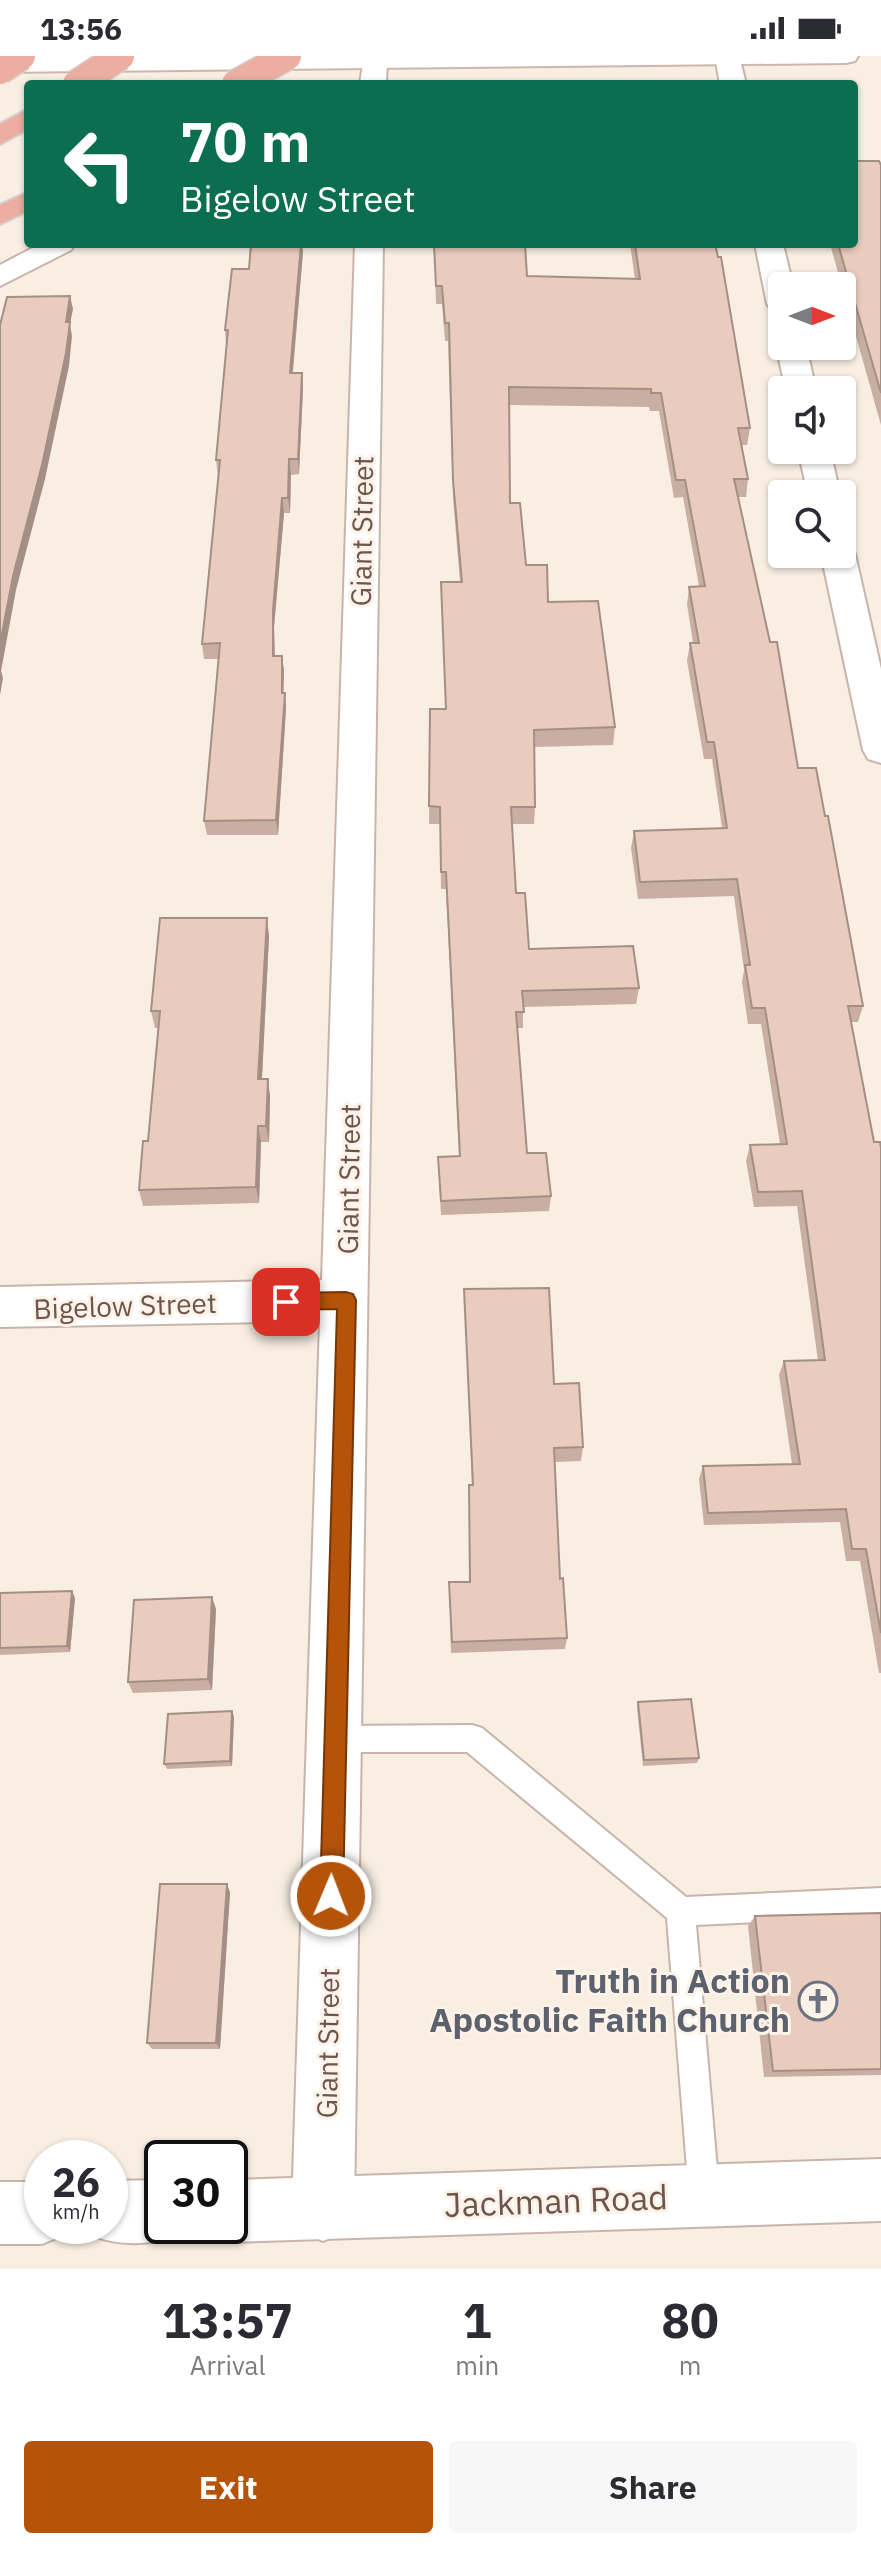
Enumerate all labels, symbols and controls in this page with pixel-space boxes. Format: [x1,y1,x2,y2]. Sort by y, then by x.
text: 13:56 [40,9,122,48]
text: 70 m [180,105,310,177]
icon: left [48,112,152,216]
text: Bigelow Street [180,175,416,222]
north arrow [768,272,856,360]
map controls [768,272,856,568]
button: sound [768,376,856,464]
street label: Giant Street [342,455,381,607]
button: search [768,480,856,568]
street label: Giant Street [329,1103,368,1255]
pin [252,1268,320,1336]
icon: arrive [264,1280,308,1324]
street label: Bigelow Street [33,1284,217,1327]
position arrow [289,1854,373,1938]
place label: Truth in Action Apostolic Faith Church [429,1958,790,2041]
street label: Giant Street [308,1967,347,2119]
church icon: Truth in Action Apostolic Faith Church [797,1980,839,2022]
speed limit sign: 30 [144,2140,248,2244]
text: 26 [52,2156,100,2208]
street label: Jackman Road [443,2174,669,2226]
text: km/h [52,2198,100,2225]
text: 13:57 [162,2289,293,2351]
text: 1 [463,2289,492,2351]
text: 80 [661,2289,719,2351]
text: Arrival [190,2348,266,2382]
text: min [455,2348,499,2382]
text: m [679,2348,701,2382]
button: Exit [24,2441,433,2533]
button: Share [449,2441,857,2533]

